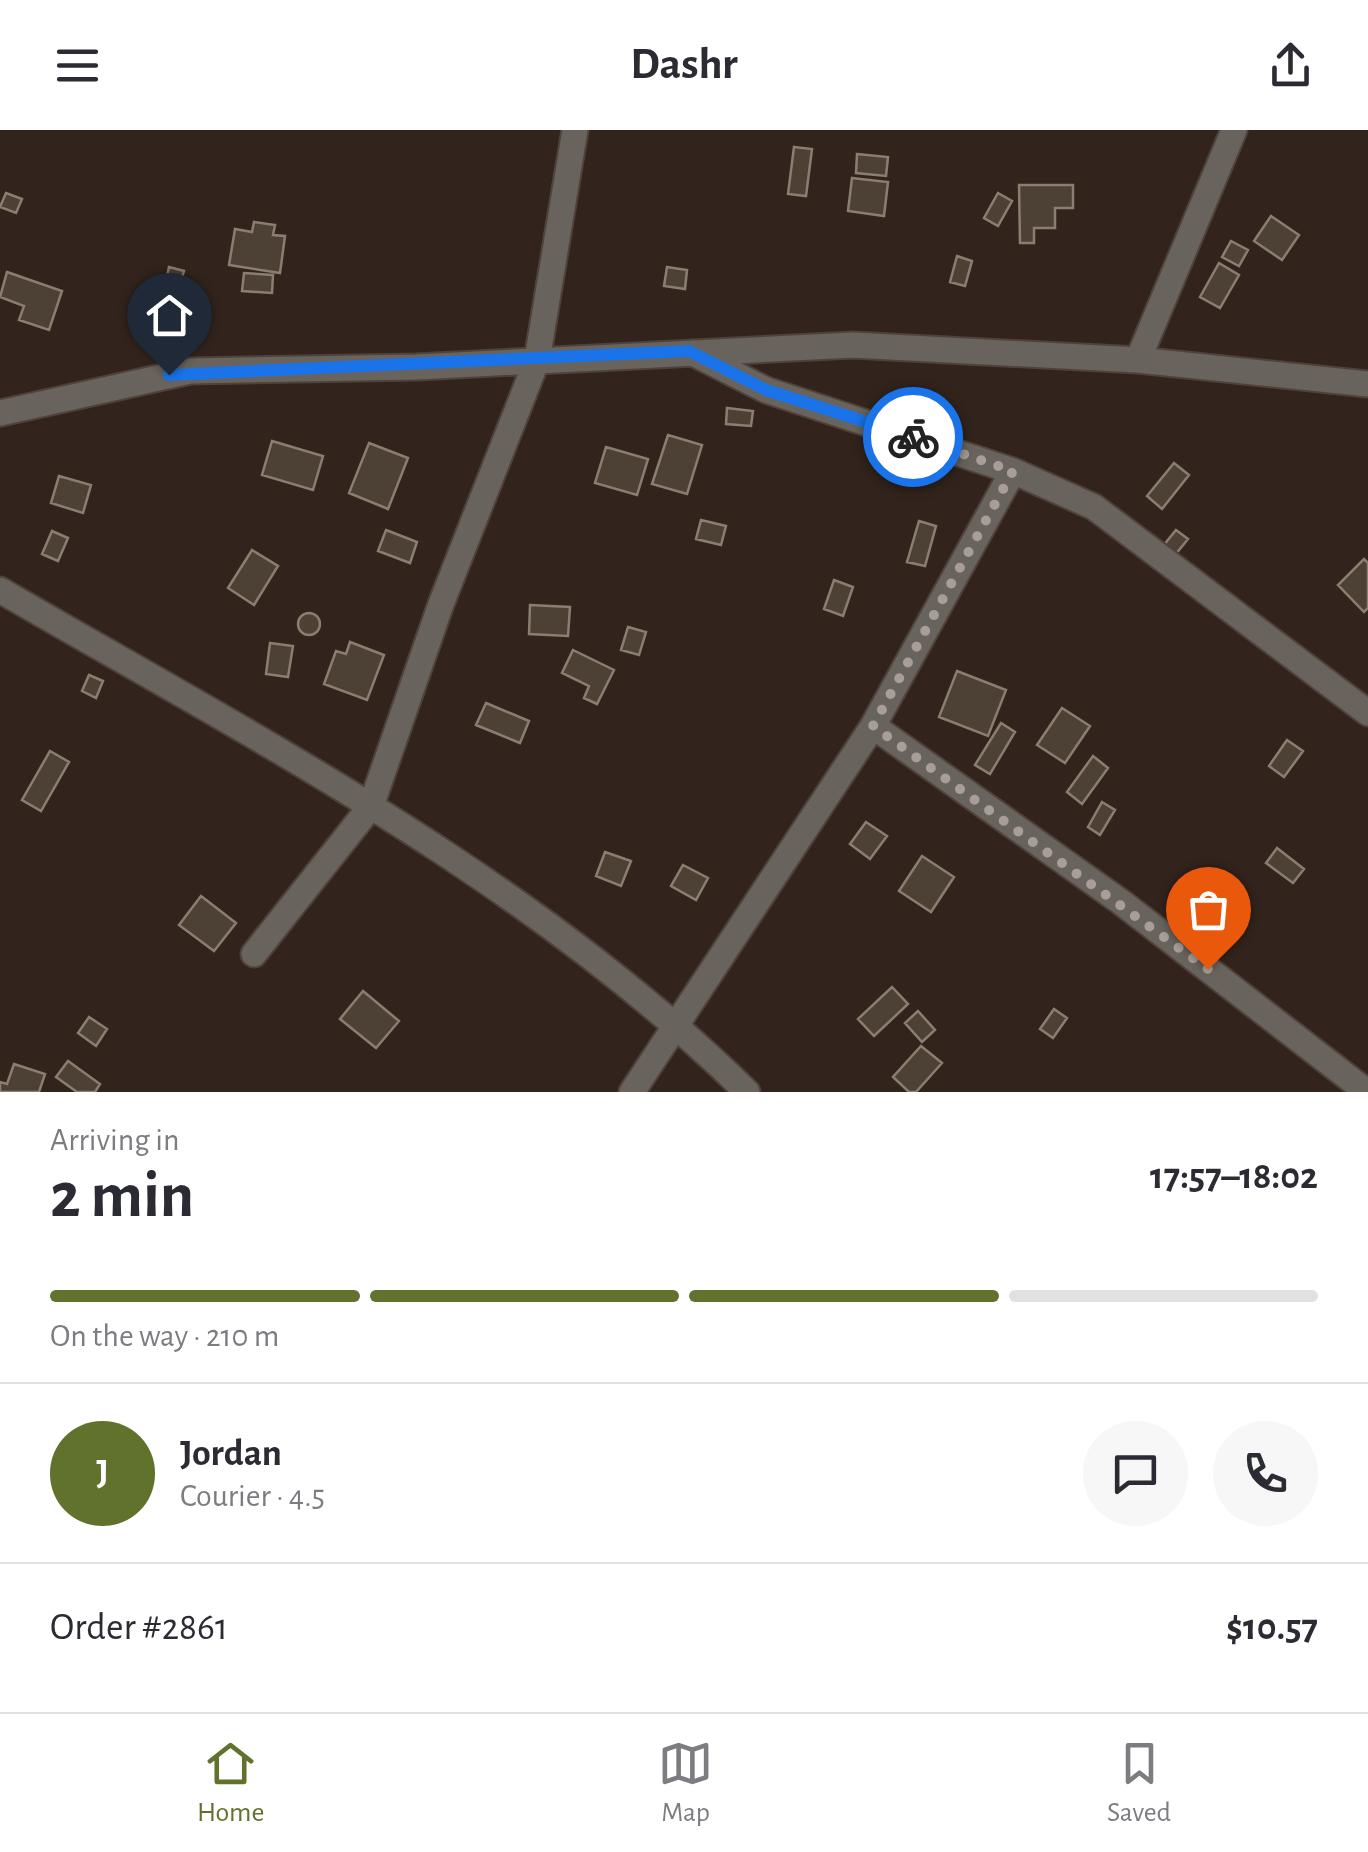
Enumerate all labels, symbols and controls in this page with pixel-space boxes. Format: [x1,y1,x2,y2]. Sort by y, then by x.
icon: menu [50,38,105,93]
icon: share [1263,38,1318,93]
text: Dashr [630,42,738,87]
pin [127,273,212,376]
icon: home [142,288,197,343]
courier [863,387,963,487]
icon: bike [886,410,941,465]
pin [1166,867,1251,970]
icon: bag [1181,882,1236,937]
text: Arriving in [50,1124,179,1156]
text: 17:57–18:02 [1150,1158,1318,1196]
text: 2 min [50,1164,194,1229]
text: On the way · 210 m [50,1320,279,1352]
button: chat [1083,1421,1188,1526]
button: phone [1213,1421,1318,1526]
text: Jordan [180,1435,282,1473]
text: J [96,1454,109,1492]
text: Courier · 4.5 [180,1480,325,1512]
text: Order #2861 [50,1609,228,1647]
text: $10.57 [1226,1609,1318,1647]
tab: Home [197,1736,264,1830]
tab: Map [658,1736,713,1830]
tab: Saved [1107,1736,1171,1830]

